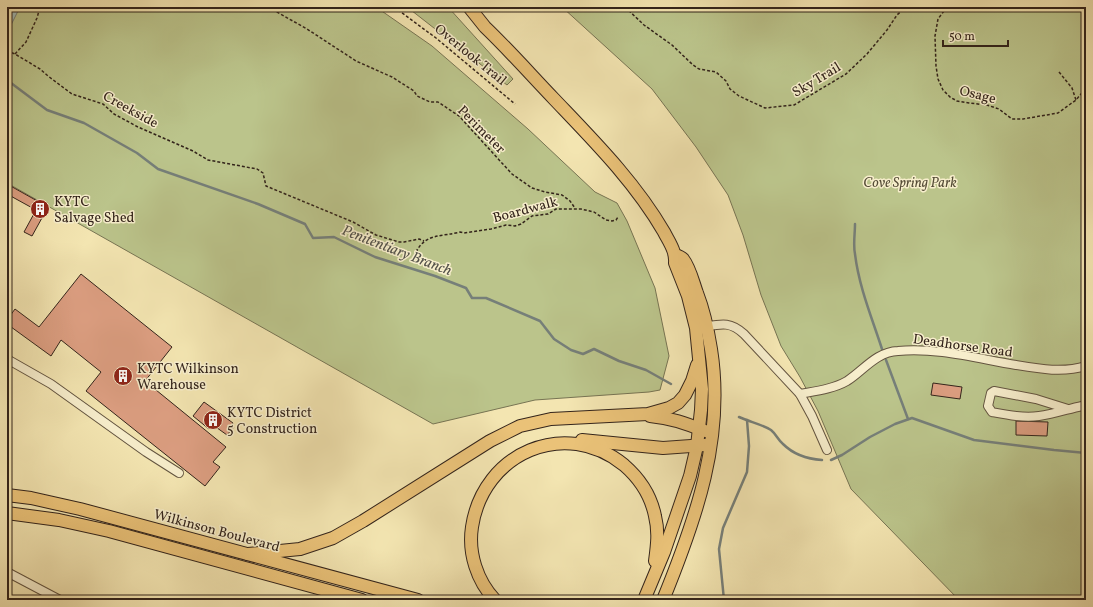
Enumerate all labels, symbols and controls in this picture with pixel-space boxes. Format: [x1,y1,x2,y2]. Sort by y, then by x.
street label: Overlook Trail [430,20,510,90]
scale bar [943,22,1008,48]
text: 50 m [949,29,975,45]
street label: Sky Trail [789,58,845,102]
street label: Osage [957,82,998,109]
street label: Creekside [99,87,162,133]
street label: Perimeter [453,102,509,158]
park label: Cove Spring Park [863,174,957,193]
place label: KYTC Salvage Shed [54,193,135,228]
street label: Boardwalk [491,193,560,228]
building icon: KYTC Salvage Shed [29,198,51,220]
water label: Penitentiary Branch [339,221,454,282]
street label: Deadhorse Road [912,330,1014,363]
place label: KYTC Wilkinson Warehouse [137,360,239,395]
building icon: KYTC Wilkinson Warehouse [112,365,134,387]
place label: KYTC District 5 Construction [227,404,317,439]
building icon: KYTC District 5 Construction [202,409,224,431]
street label: Wilkinson Boulevard [152,505,282,557]

